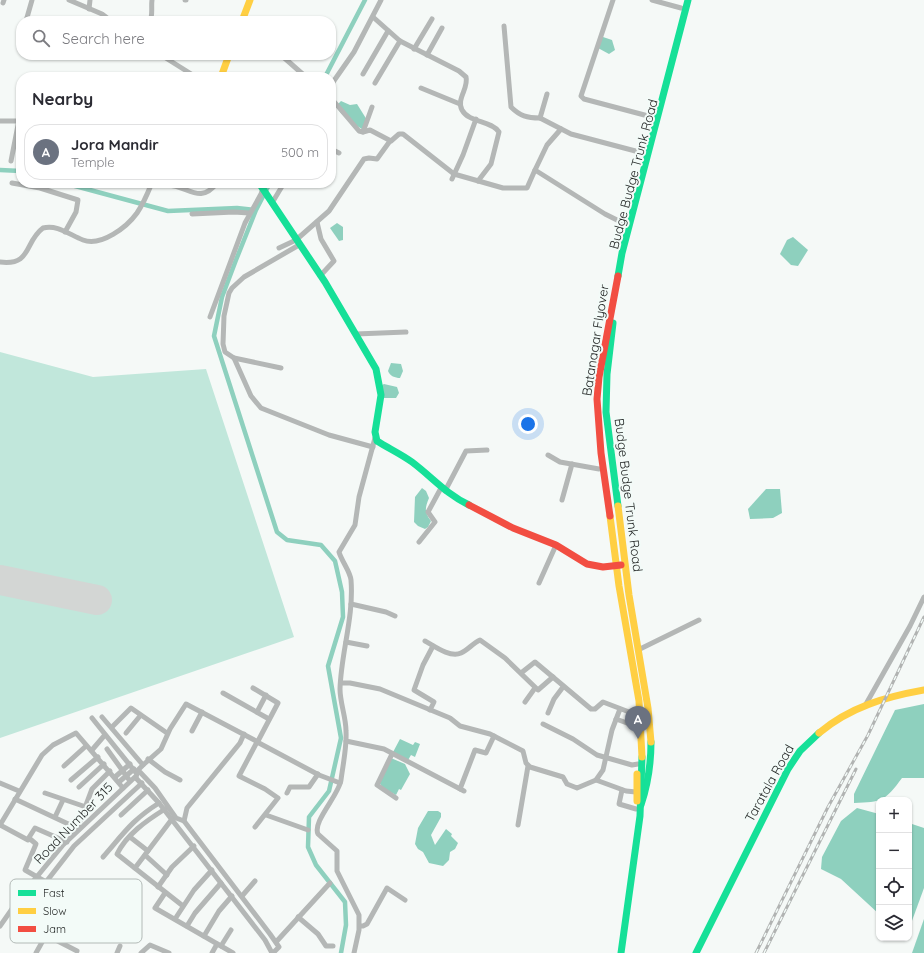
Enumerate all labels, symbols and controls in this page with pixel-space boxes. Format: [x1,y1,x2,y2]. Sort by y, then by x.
search box [16,16,336,60]
icon: search [30,27,52,49]
text: Search here [62,29,145,48]
text: Nearby [32,88,93,109]
street label: Budge Budge Trunk Road [605,97,661,251]
text: Jora Mandir [71,135,159,154]
text: A [42,144,50,160]
text: 500 m [281,144,319,160]
text: Temple [71,154,115,170]
street label: Batanagar Flyover [578,283,612,397]
your location [518,414,538,434]
street label: Budge Budge Trunk Road [612,417,646,573]
pin: A [625,706,651,739]
street label: Taratala Road [741,741,797,825]
street label: Road Number 315 [30,779,116,867]
map controls [876,797,912,941]
button: + [876,797,912,833]
button: − [876,833,912,869]
button: locate [876,869,912,905]
legend [10,879,142,943]
text: Fast [43,886,65,900]
text: Slow [43,904,67,918]
button: layers [876,905,912,941]
text: Jam [43,922,66,936]

